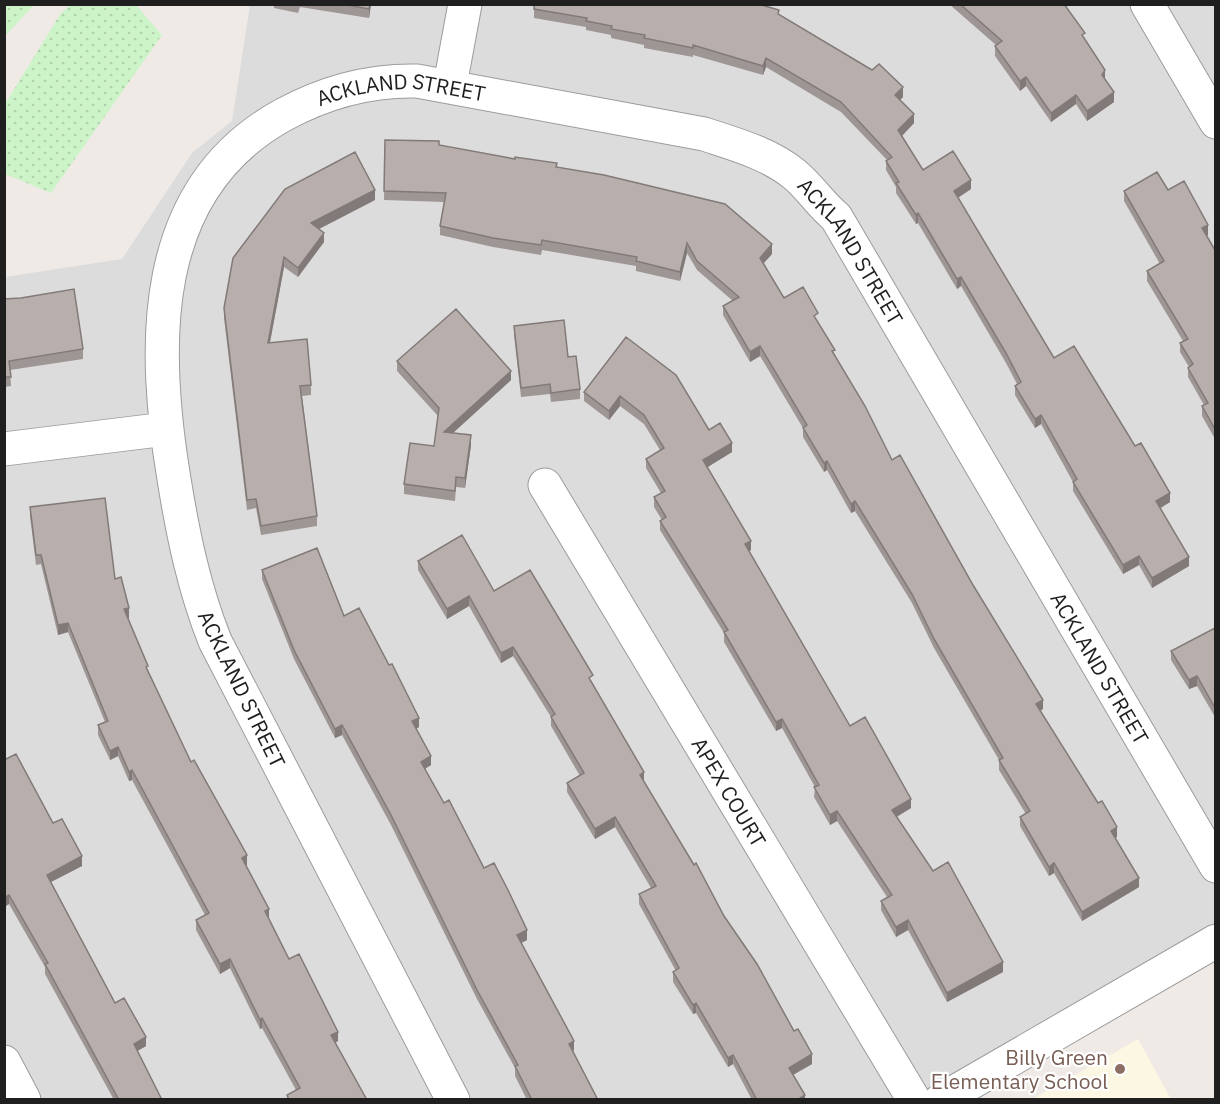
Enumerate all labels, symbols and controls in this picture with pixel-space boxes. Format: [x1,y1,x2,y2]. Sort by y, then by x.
street label: ACKLAND STREET [312,66,488,112]
street label: ACKLAND STREET [792,172,910,330]
street label: ACKLAND STREET [1045,587,1155,749]
street label: ACKLAND STREET [192,606,292,772]
street label: APEX COURT [686,732,773,852]
place label: Billy Green Elementary School [931,1043,1108,1095]
marker: Billy Green Elementary School [1113,1062,1127,1076]

